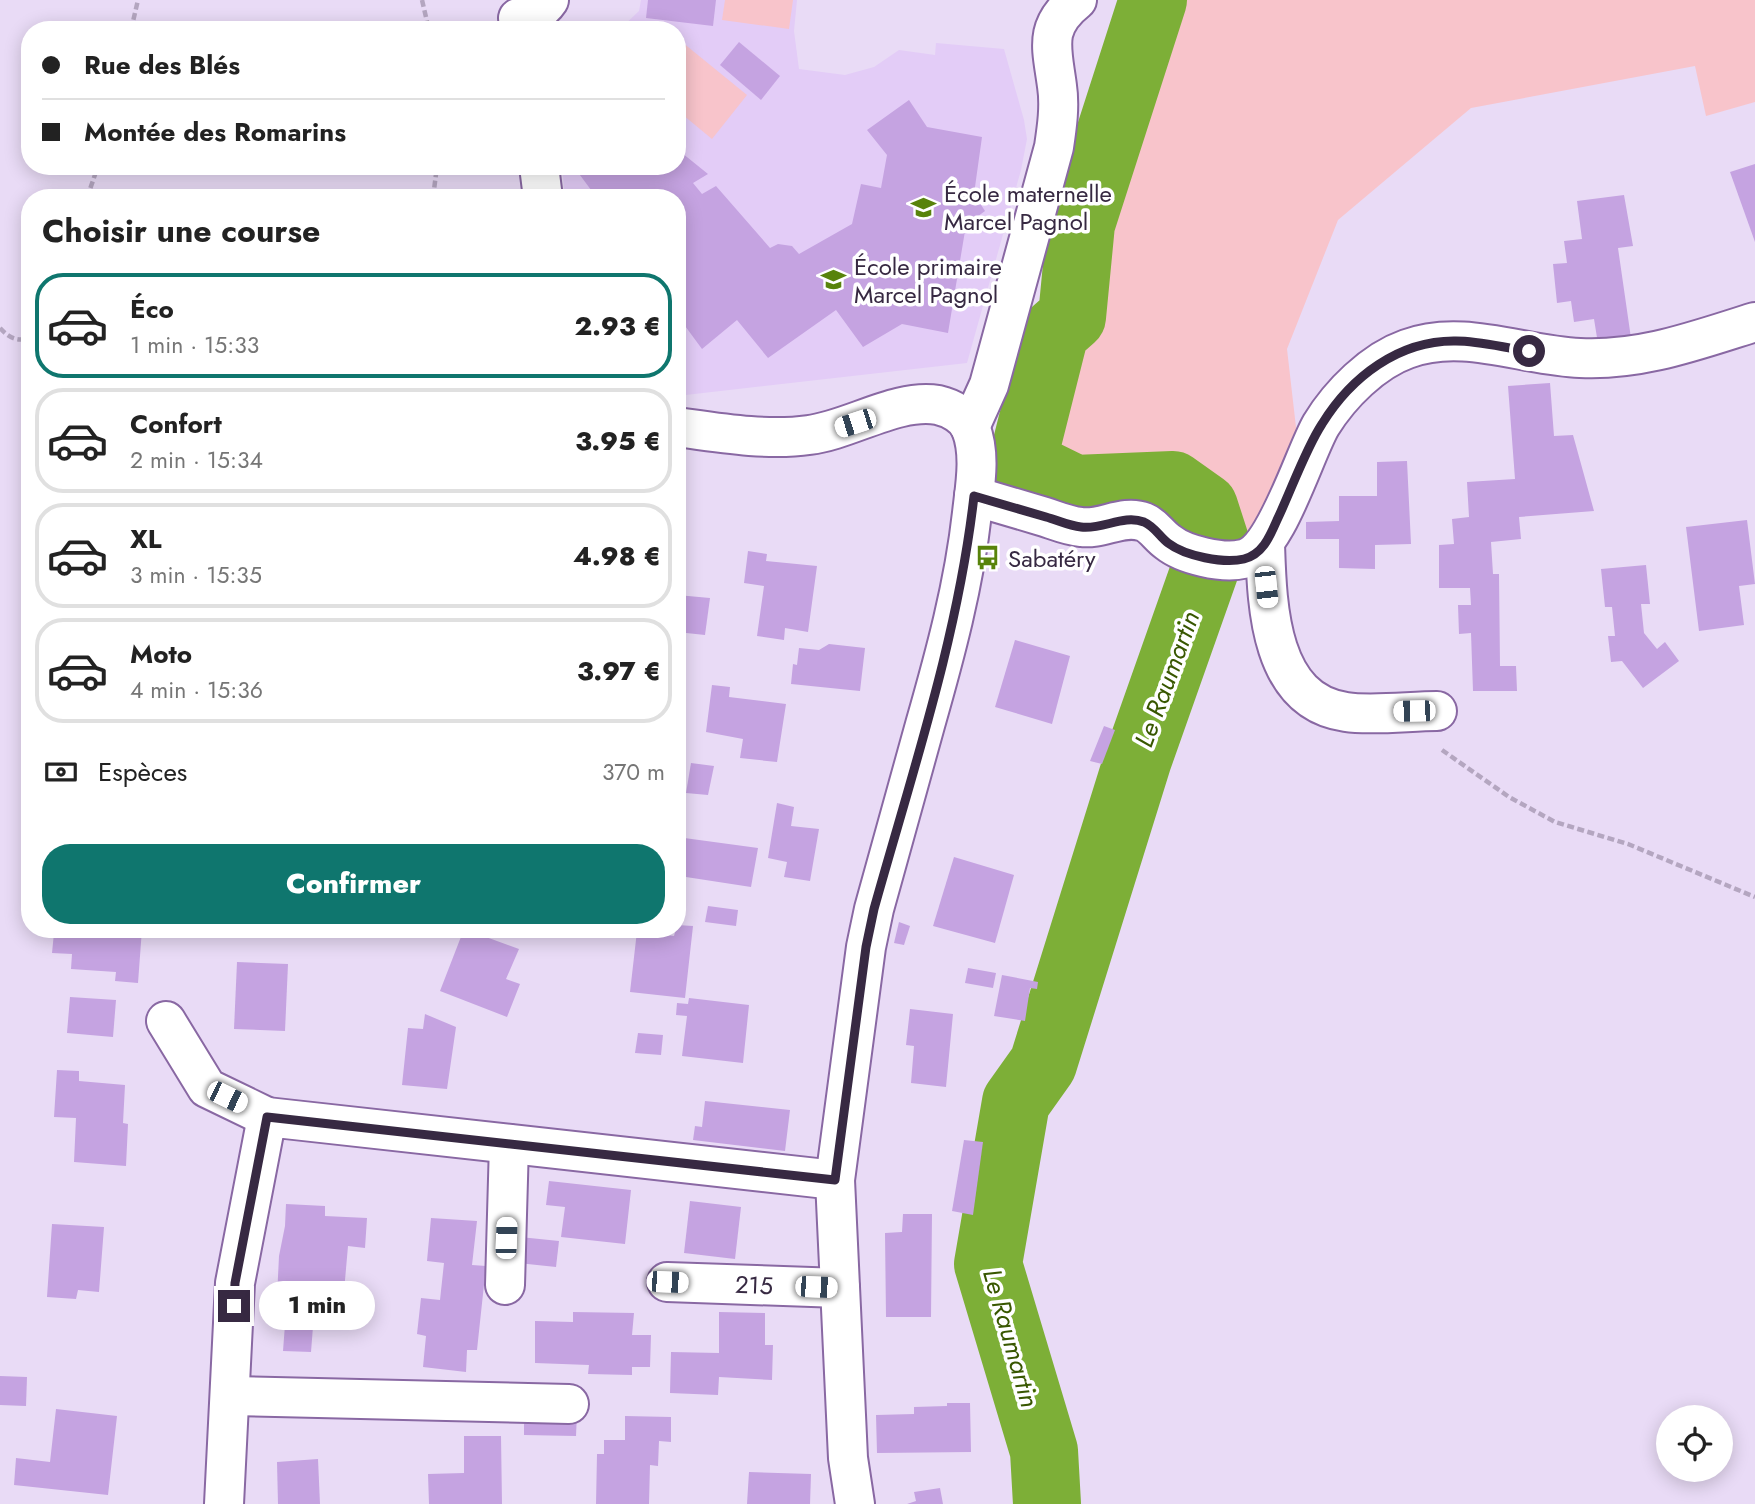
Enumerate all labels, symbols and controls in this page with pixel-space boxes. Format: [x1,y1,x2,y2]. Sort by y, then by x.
text: Rue des Blés [84,46,240,84]
text: Montée des Romarins [84,113,346,151]
place label: École maternelle Marcel Pagnol [944,176,1112,239]
school or university icon: École maternelle Marcel Pagnol [910,193,938,221]
text: Choisir une course [42,208,320,254]
place label: École primaire Marcel Pagnol [854,249,1002,312]
school or university icon: École primaire Marcel Pagnol [820,266,848,294]
text: Éco [130,290,174,328]
icon: car [46,294,109,357]
text: 2.93 € [574,307,661,345]
text: 1 min · 15:33 [130,328,259,362]
route start [1513,335,1545,367]
text: Confort [130,405,222,443]
car [832,407,879,439]
icon: car [46,409,109,472]
text: 3.95 € [575,422,661,460]
text: 2 min · 15:34 [130,443,263,477]
text: XL [130,520,162,558]
icon: car [46,524,109,587]
text: 4.98 € [573,537,661,575]
place label: Sabatéry [1008,541,1096,576]
bus stop icon: Sabatéry [974,544,1002,572]
text: 3 min · 15:35 [130,558,262,592]
car [1254,565,1279,609]
water label: Le Raumartin [1125,606,1209,752]
text: Moto [130,635,192,673]
icon: car [46,639,109,702]
text: 3.97 € [577,652,661,690]
text: 4 min · 15:36 [130,673,263,707]
car [1393,700,1436,722]
icon: cash [42,753,80,791]
text: Espèces [98,753,187,791]
text: 370 m [602,755,665,789]
button: Confirmer [42,844,665,924]
car [204,1078,251,1116]
car [495,1217,518,1259]
water label: Le Raumartin [973,1264,1049,1412]
street label: 215 [734,1267,774,1303]
car [646,1271,689,1293]
car [795,1276,838,1298]
callout: 1 min [258,1282,374,1330]
text: 1 min [288,1288,346,1322]
route end [218,1290,250,1322]
map controls [1656,1405,1733,1482]
button: locate [1656,1405,1733,1482]

